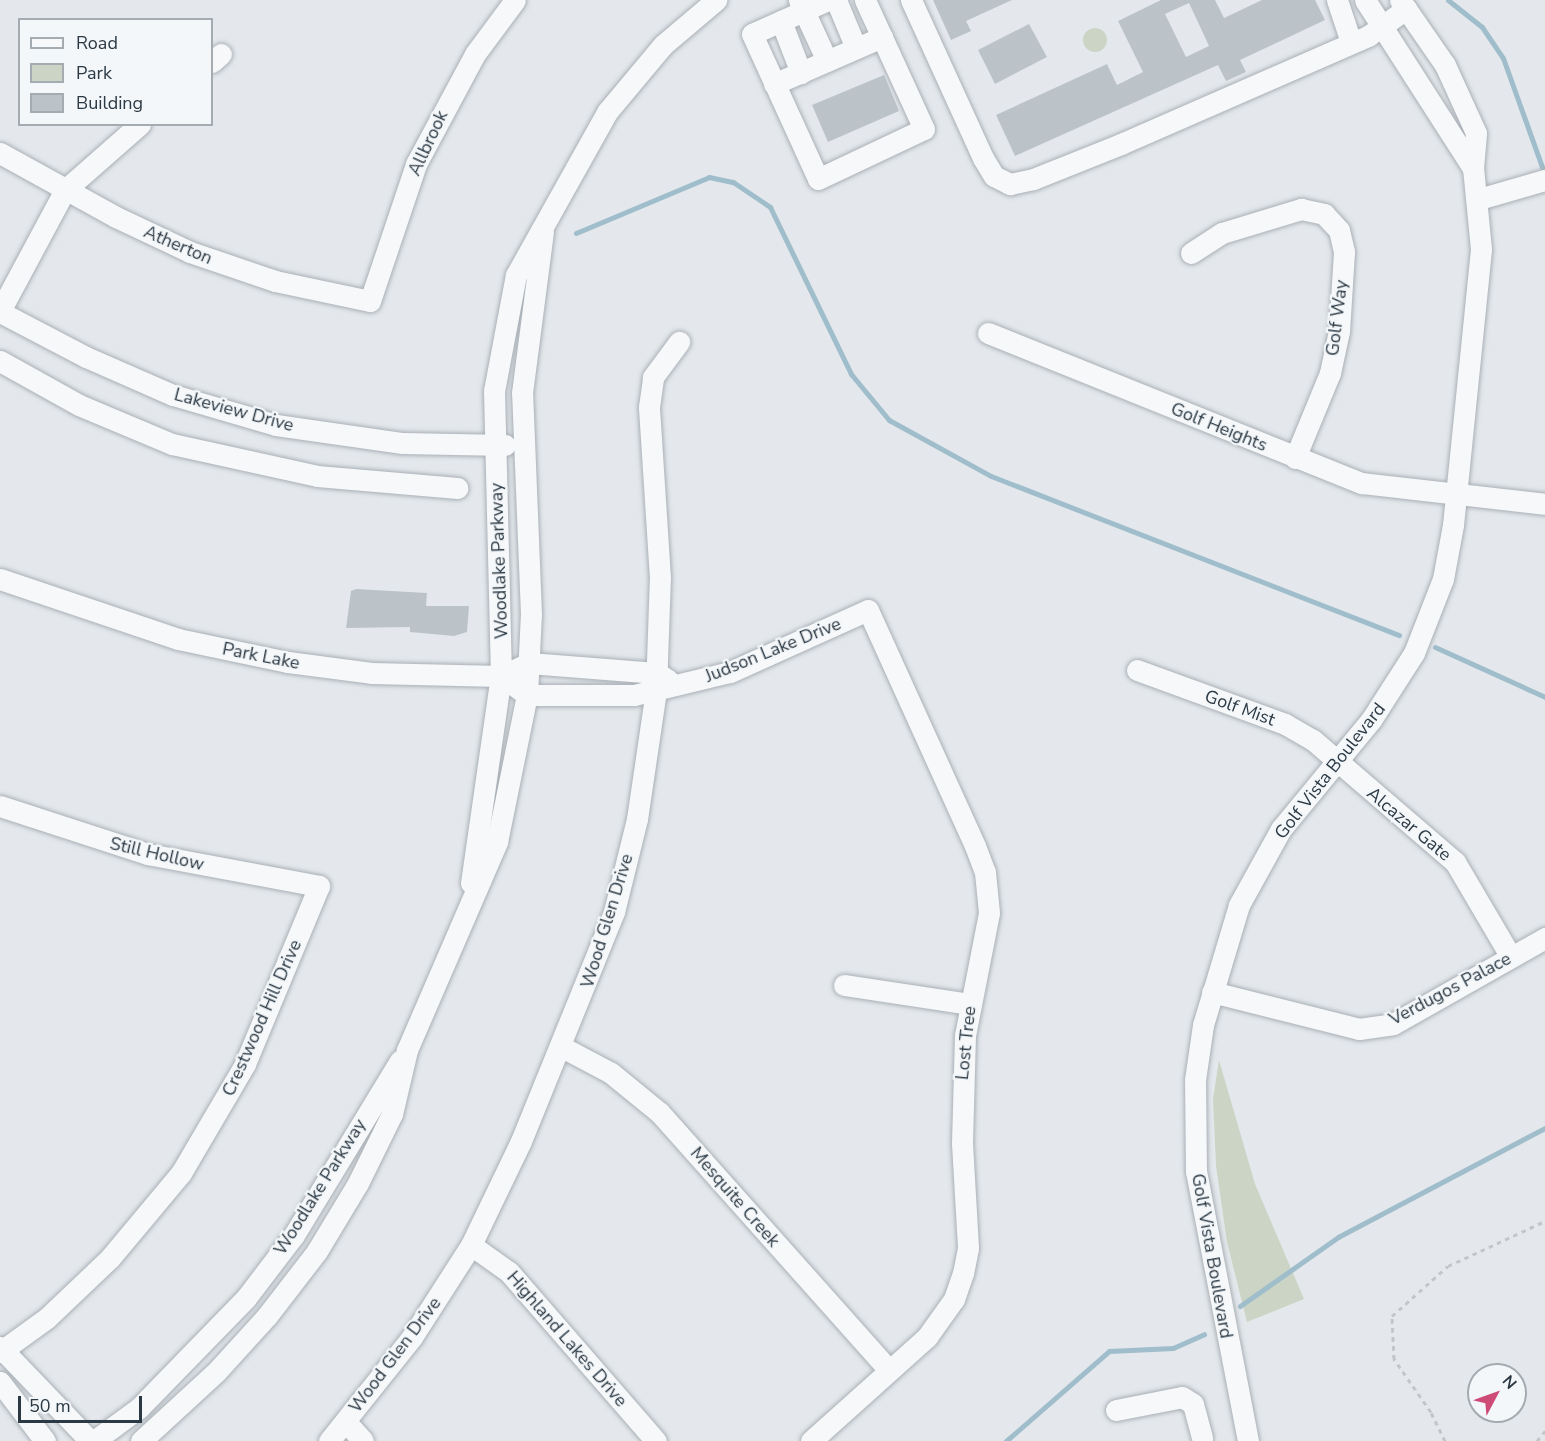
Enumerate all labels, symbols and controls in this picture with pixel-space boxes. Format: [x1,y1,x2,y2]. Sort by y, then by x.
legend [18,18,213,126]
text: Road [76,31,118,55]
text: Park [76,61,112,85]
text: Building [76,91,143,115]
street label: Allbrook [404,107,452,179]
street label: Atherton [140,221,216,269]
street label: Golf Way [1322,279,1352,357]
street label: Lakeview Drive [172,384,296,436]
street label: Golf Heights [1168,398,1270,456]
street label: Woodlake Parkway [485,482,513,640]
street label: Judson Lake Drive [702,613,844,687]
street label: Park Lake [221,638,301,674]
street label: Golf Mist [1202,685,1278,731]
street label: Golf Vista Boulevard [1270,699,1390,843]
street label: Alcazar Gate [1362,782,1456,866]
street label: Still Hollow [108,833,206,875]
street label: Wood Glen Drive [576,851,638,991]
street label: Crestwood Hill Drive [218,936,306,1100]
street label: Verdugos Palace [1385,948,1515,1030]
street label: Lost Tree [951,1005,981,1081]
street label: Woodlake Parkway [269,1115,371,1259]
street label: Mesquite Creek [686,1143,784,1251]
street label: Golf Vista Boulevard [1187,1172,1237,1340]
street label: Highland Lakes Drive [502,1267,632,1411]
street label: Wood Glen Drive [344,1293,446,1417]
north arrow [1467,1363,1527,1423]
text: N [1497,1371,1521,1394]
scale bar [21,1384,146,1422]
text: 50 m [29,1394,71,1418]

